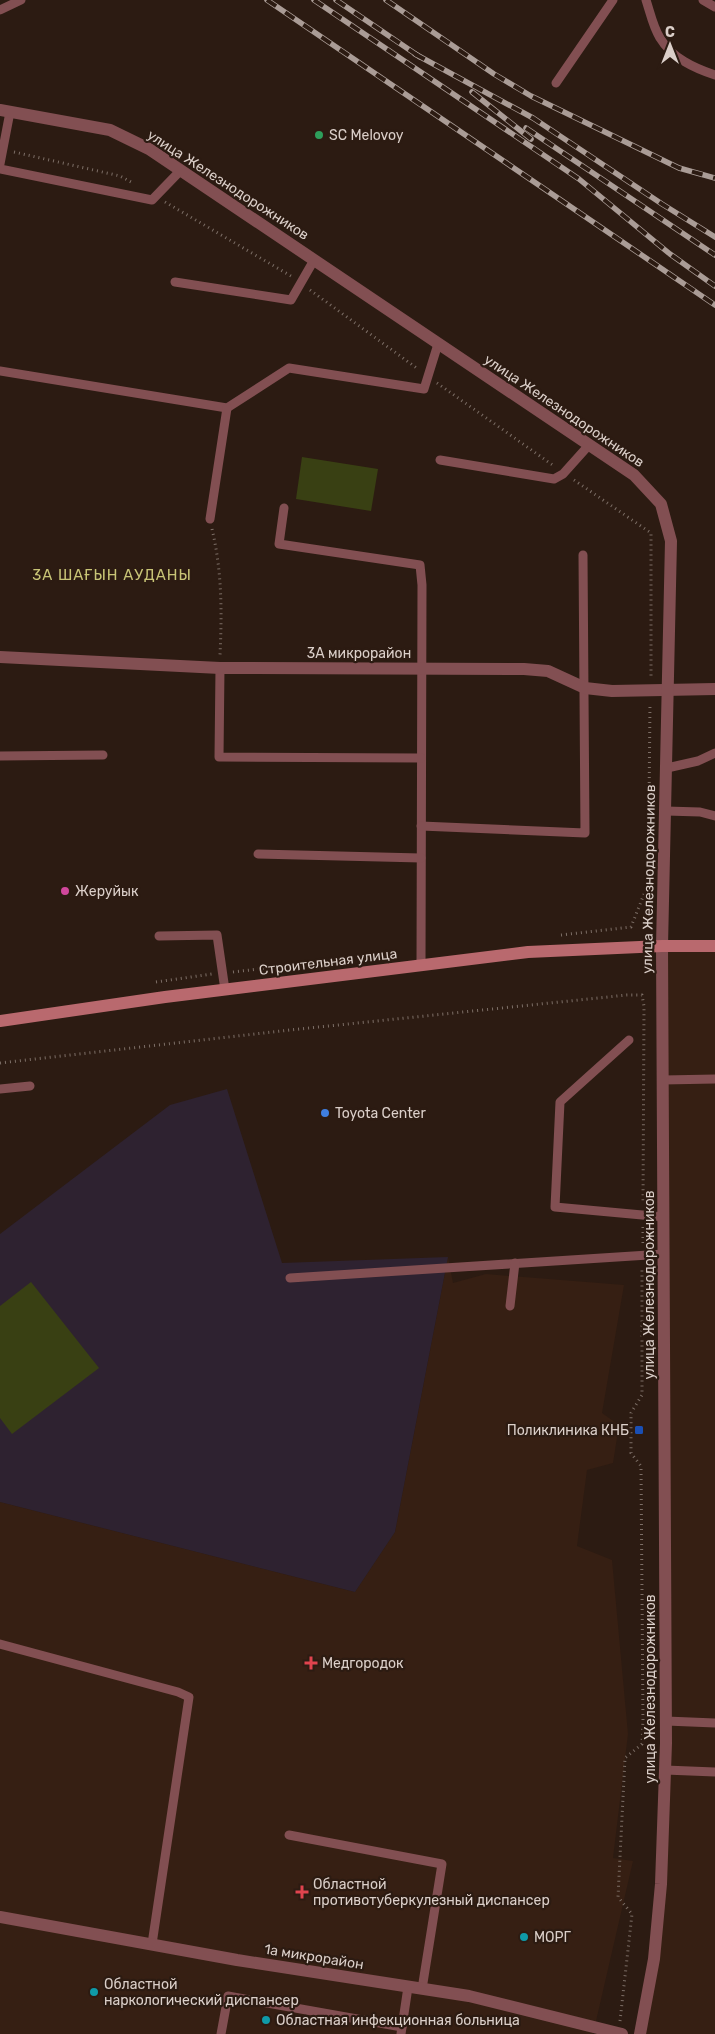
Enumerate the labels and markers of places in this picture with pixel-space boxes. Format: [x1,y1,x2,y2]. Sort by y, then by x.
place label: SC Melovoy [329,127,404,144]
marker: SC Melovoy [313,129,325,141]
place label: Жеруйык [75,883,139,900]
marker: Жеруйык [59,885,71,897]
place label: Toyota Center [335,1105,426,1122]
marker: Toyota Center [319,1107,331,1119]
place label: Поликлиника КНБ [507,1422,629,1439]
marker: Поликлиника КНБ [633,1424,645,1436]
place label: Медгородок [322,1655,404,1672]
marker: Медгородок [304,1656,318,1670]
place label: Областной противотуберкулезный диспансер [313,1876,550,1909]
marker: Областной противотуберкулезный диспансер [295,1885,309,1899]
place label: МОРГ [534,1929,572,1946]
marker: МОРГ [518,1931,530,1943]
place label: Областной наркологический диспансер [104,1976,299,2009]
marker: Областной наркологический диспансер [88,1986,100,1998]
place label: Областная инфекционная больница [276,2012,520,2029]
marker: Областная инфекционная больница [260,2014,272,2026]

